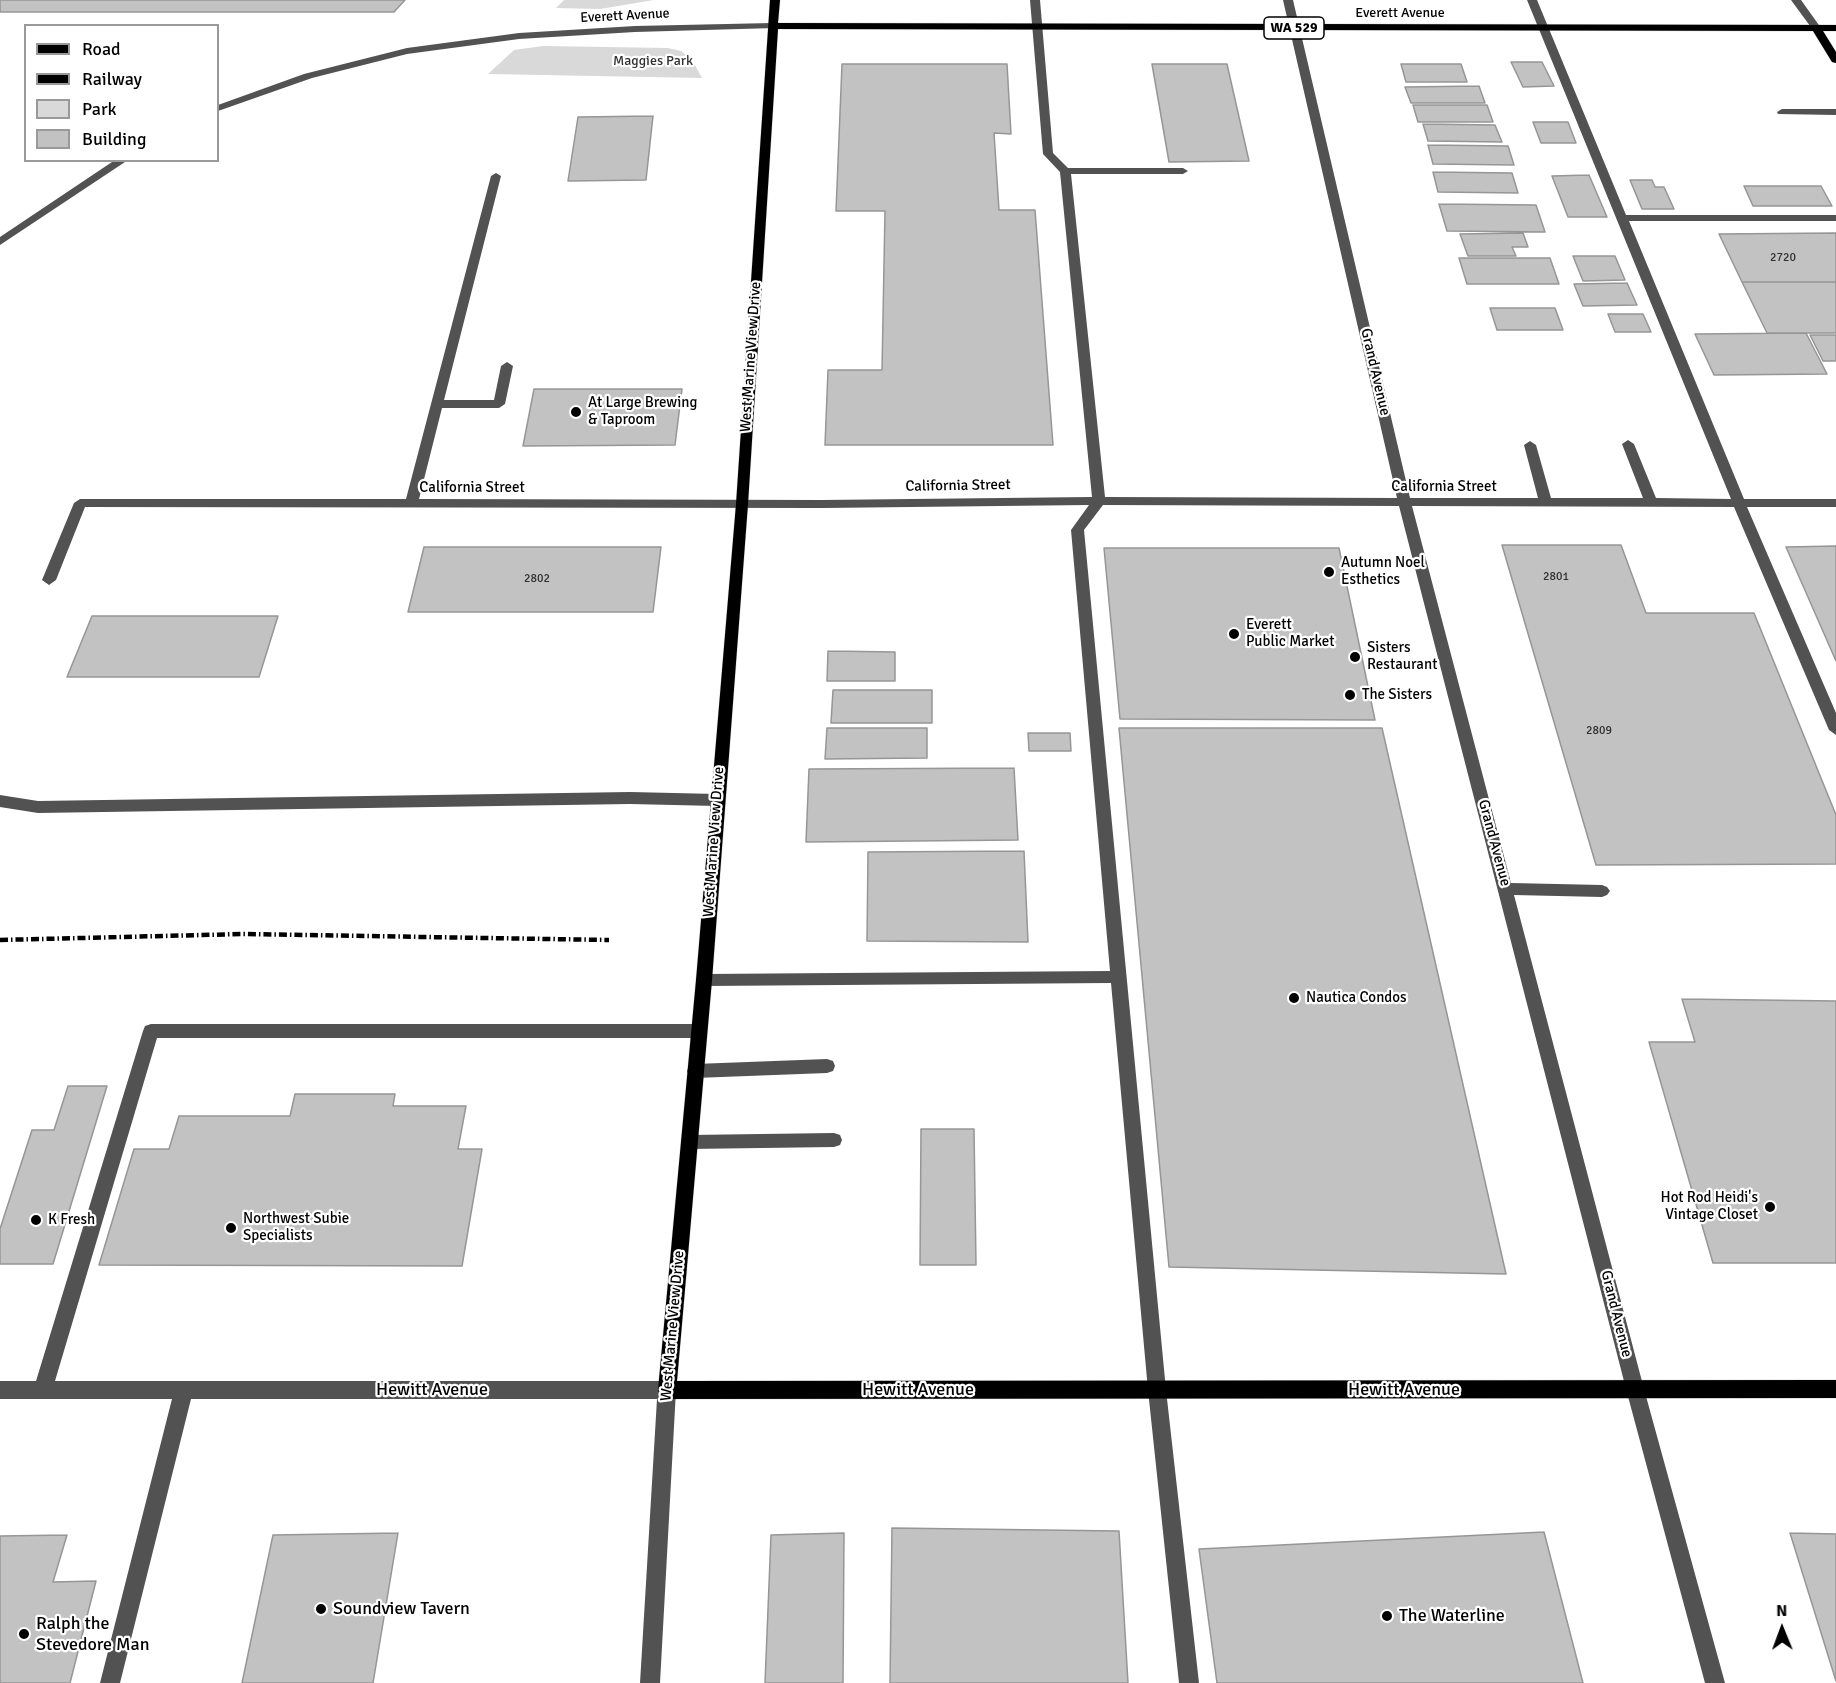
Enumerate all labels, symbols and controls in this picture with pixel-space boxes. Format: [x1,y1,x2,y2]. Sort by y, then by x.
street label: Everett Avenue [580,5,670,27]
street label: Everett Avenue [1355,5,1445,21]
road number: WA 529 [1264,17,1324,39]
legend [24,24,219,162]
text: Road [82,38,121,60]
park label: Maggies Park [613,53,693,69]
text: Railway [82,68,142,90]
text: Park [82,98,117,120]
text: Building [82,128,146,150]
house number: 2720 [1770,251,1796,265]
street label: West Marine View Drive [737,281,765,433]
street label: Grand Avenue [1356,327,1394,417]
place label: At Large Brewing & Taproom [588,394,697,429]
marker: At Large Brewing & Taproom [569,405,583,419]
street label: California Street [905,476,1011,496]
street label: California Street [1391,478,1497,496]
street label: California Street [419,479,525,497]
place label: Autumn Noel Esthetics [1341,554,1425,589]
marker: Autumn Noel Esthetics [1322,565,1336,579]
house number: 2801 [1543,570,1569,584]
house number: 2802 [524,572,550,586]
place label: Everett Public Market [1246,616,1334,651]
marker: Everett Public Market [1227,627,1241,641]
place label: Sisters Restaurant [1367,639,1437,674]
marker: Sisters Restaurant [1348,650,1362,664]
place label: The Sisters [1362,686,1432,704]
marker: The Sisters [1343,688,1357,702]
house number: 2809 [1586,724,1612,738]
street label: West Marine View Drive [700,766,728,918]
street label: Grand Avenue [1474,798,1514,888]
place label: Nautica Condos [1306,989,1407,1007]
marker: Nautica Condos [1287,991,1301,1005]
place label: Hot Rod Heidi's Vintage Closet [1661,1189,1758,1224]
marker: Hot Rod Heidi's Vintage Closet [1763,1200,1777,1214]
place label: Northwest Subie Specialists [243,1210,349,1245]
place label: K Fresh [48,1211,95,1229]
marker: K Fresh [29,1213,43,1227]
marker: Northwest Subie Specialists [224,1221,238,1235]
street label: West Marine View Drive [657,1250,689,1402]
street label: Grand Avenue [1597,1269,1635,1359]
street label: Hewitt Avenue [376,1379,488,1401]
street label: Hewitt Avenue [862,1379,974,1401]
street label: Hewitt Avenue [1348,1379,1460,1401]
place label: Soundview Tavern [333,1598,470,1620]
north arrow [1752,1599,1812,1659]
text: N [1776,1601,1787,1621]
marker: Soundview Tavern [314,1602,328,1616]
place label: The Waterline [1399,1605,1505,1627]
marker: The Waterline [1380,1609,1394,1623]
place label: Ralph the Stevedore Man [36,1613,150,1656]
marker: Ralph the Stevedore Man [17,1627,31,1641]

